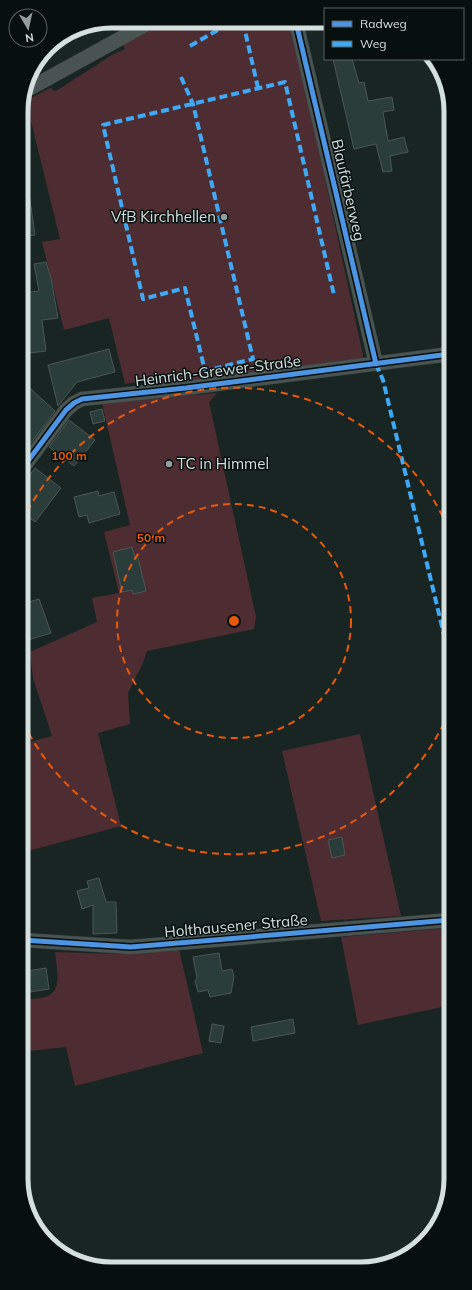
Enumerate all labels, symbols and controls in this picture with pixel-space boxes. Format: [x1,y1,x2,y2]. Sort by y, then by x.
north arrow [8,8,48,48]
legend [324,8,464,60]
text: Radweg [360,16,407,31]
text: N [24,30,35,45]
text: Weg [360,36,386,51]
street label: Blaufärberweg [328,137,369,243]
place label: VfB Kirchhellen [111,207,216,226]
marker: VfB Kirchhellen [219,212,229,222]
street label: Heinrich-Grewer-Straße [134,351,302,390]
text: 100 m [51,448,87,463]
place label: TC in Himmel [177,454,269,473]
marker: TC in Himmel [164,459,174,469]
text: 50 m [137,530,165,545]
centre of rings [227,614,241,628]
street label: Holthausener Straße [163,910,308,941]

